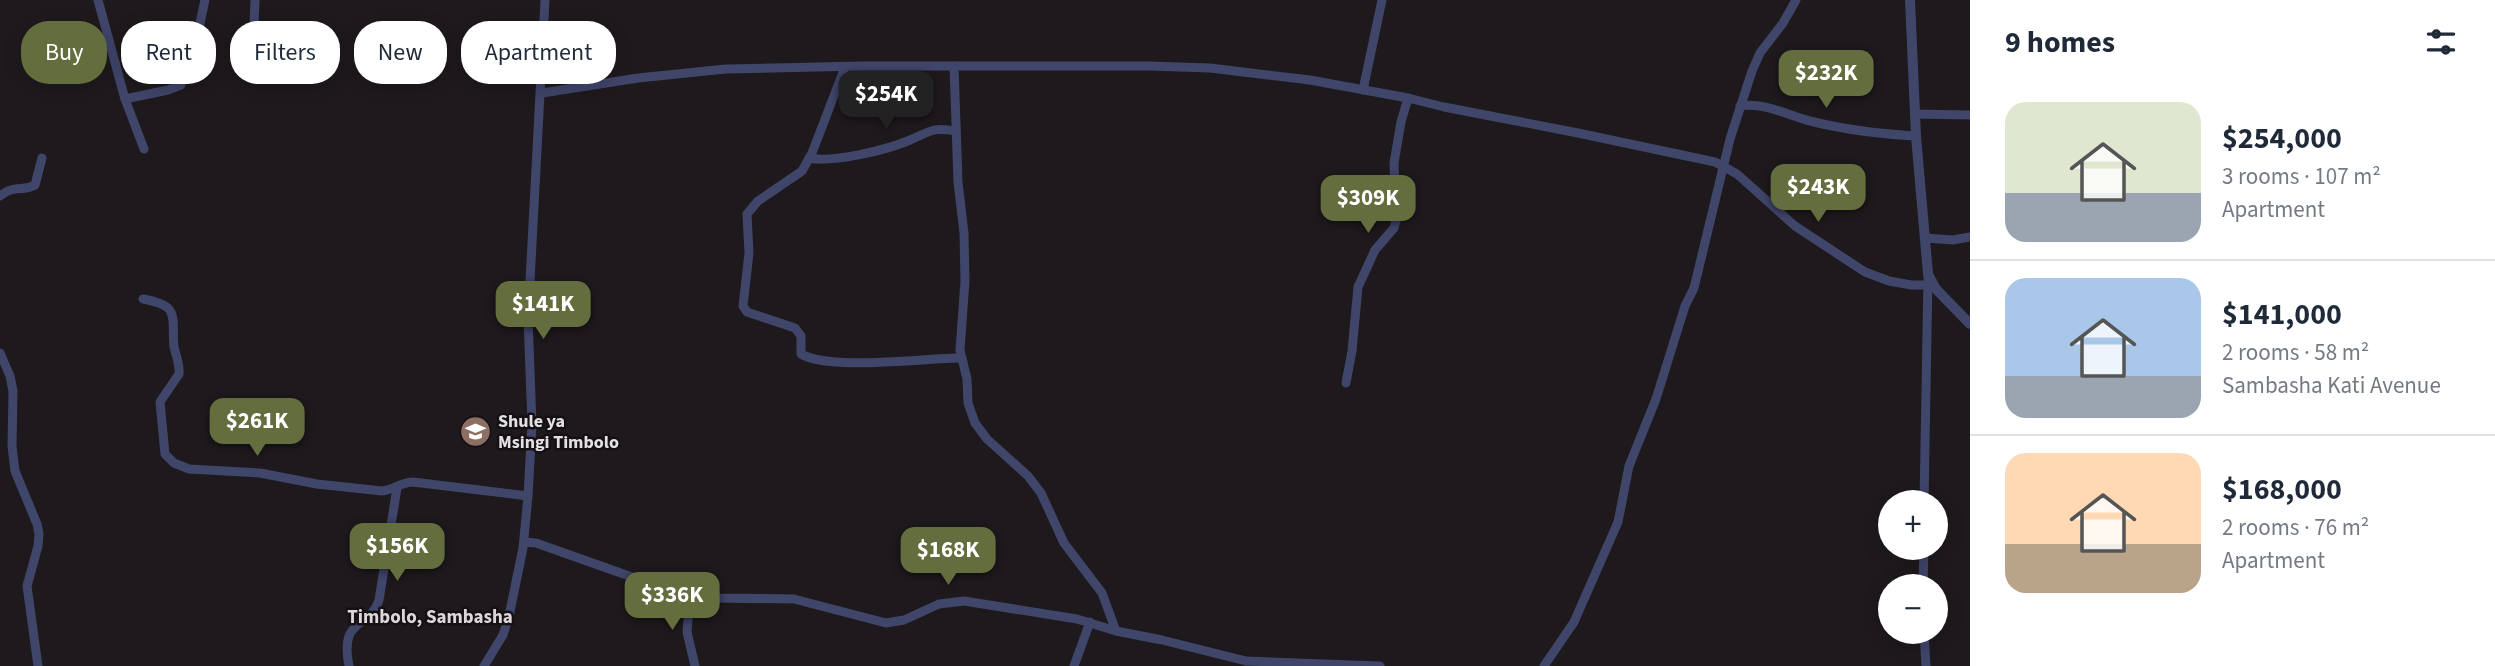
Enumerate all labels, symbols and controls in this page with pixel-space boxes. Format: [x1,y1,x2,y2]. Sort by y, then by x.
chip: Buy [21,21,107,84]
chip: Rent [121,21,216,84]
chip: Filters [230,21,340,84]
chip: New [354,21,447,84]
chip: Apartment [461,21,616,84]
text: 9 homes [2005,21,2115,64]
icon: filters [2422,23,2460,61]
pin: $232K [1777,50,1875,110]
text: $232K [1795,56,1857,89]
pin: $254K [837,72,935,131]
text: $254K [855,77,917,110]
text: $254,000 [2222,117,2342,160]
icon: home [2061,130,2145,214]
text: 3 rooms · 107 m² [2222,160,2381,193]
pin: $243K [1769,164,1867,224]
text: $243K [1787,170,1849,203]
pin: $309K [1319,176,1417,235]
text: $309K [1337,181,1399,214]
text: Apartment [2222,193,2325,226]
pin: $141K [494,282,592,341]
text: $141K [512,287,574,320]
text: $141,000 [2222,293,2342,336]
icon: home [2061,306,2145,390]
text: 2 rooms · 58 m² [2222,336,2369,369]
text: Sambasha Kati Avenue [2222,369,2441,402]
pin: $261K [208,398,306,458]
text: $261K [226,404,288,437]
place label: Shule ya Msingi Timbolo [498,409,619,455]
school or university icon: Shule ya Msingi Timbolo [458,414,492,448]
text: $168,000 [2222,468,2342,511]
icon: home [2061,481,2145,565]
map controls [1878,490,1948,644]
button: + [1878,490,1948,560]
text: 2 rooms · 76 m² [2222,511,2369,544]
pin: $156K [348,524,446,583]
pin: $168K [899,528,997,587]
text: $156K [366,529,428,562]
text: $168K [917,533,979,566]
text: Apartment [2222,544,2325,577]
pin: $336K [623,572,721,632]
button: − [1878,574,1948,644]
text: $336K [641,578,703,611]
district label: Timbolo, Sambasha [347,604,513,631]

